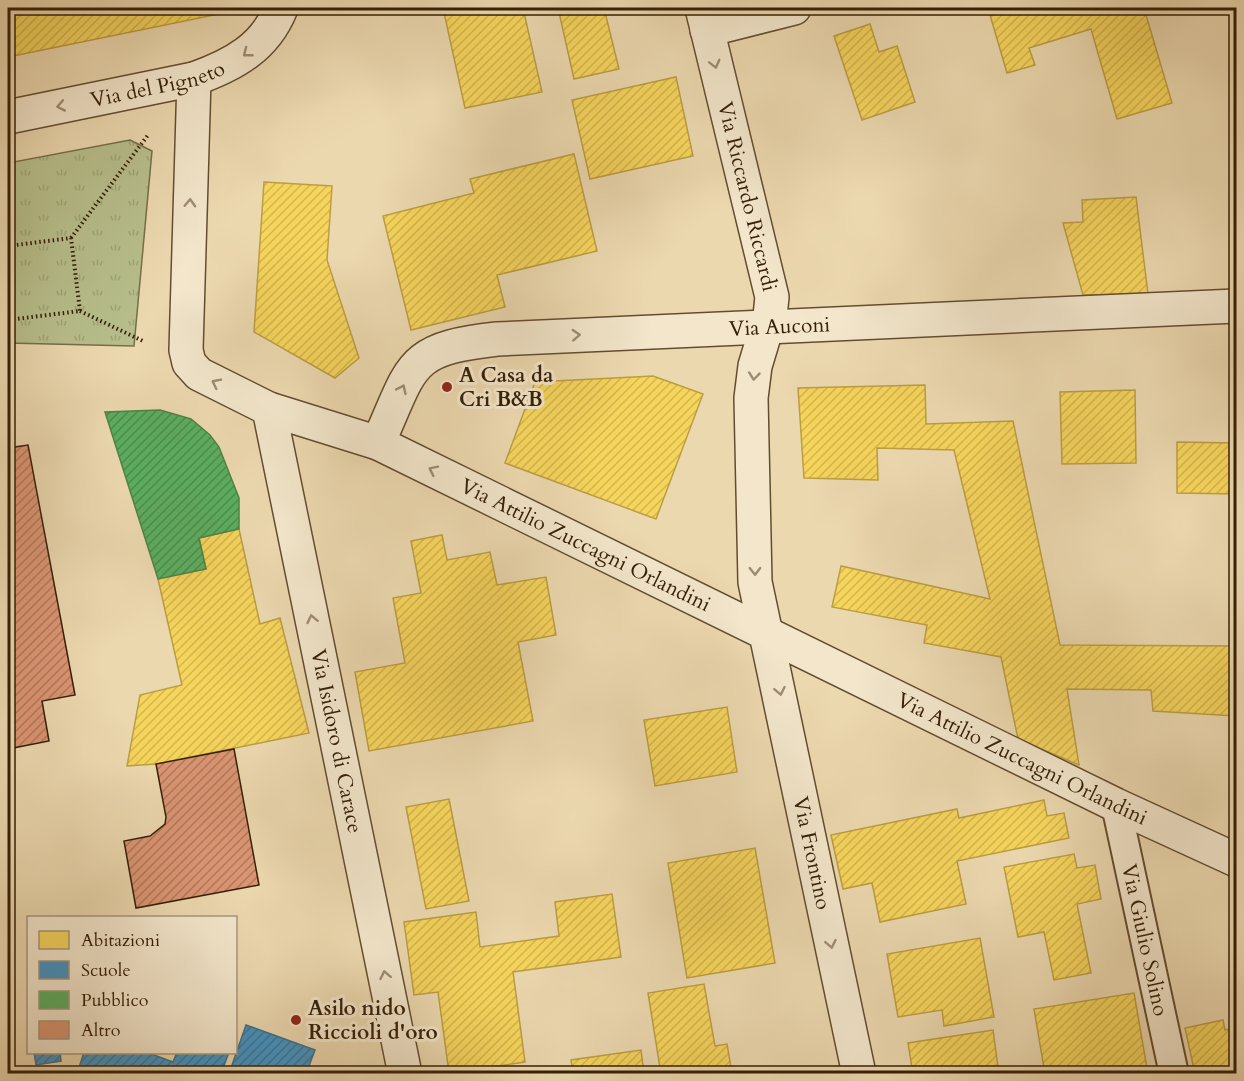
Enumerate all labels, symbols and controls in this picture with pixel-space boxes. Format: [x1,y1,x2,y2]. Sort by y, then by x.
one-way arrow [243,46,254,57]
street label: Via del Pigneto [88,54,230,114]
one-way arrow [708,59,721,69]
one-way arrow [56,99,66,112]
street label: Via Riccardo Riccardi [711,99,785,294]
one-way arrow [184,199,196,208]
street label: Via Auconi [728,310,831,343]
one-way arrow [572,329,581,342]
place label: A Casa da Cri B&B [459,361,554,414]
one-way arrow [748,372,761,381]
one-way arrow [212,378,223,390]
marker: A Casa da Cri B&B [440,380,454,394]
one-way arrow [395,385,407,396]
one-way arrow [428,465,439,477]
street label: Via Attilio Zuccagni Orlandini [456,471,716,619]
one-way arrow [749,567,761,576]
one-way arrow [307,615,320,625]
street label: Via Isidoro di Carace [304,647,370,836]
street label: Via Attilio Zuccagni Orlandini [892,685,1152,832]
one-way arrow [773,686,786,696]
street label: Via Frontino [786,794,838,912]
street label: Via Giulio Solino [1115,861,1176,1019]
legend [27,916,237,1054]
text: Abitazioni [81,928,160,953]
one-way arrow [824,939,837,949]
text: Scuole [81,958,131,983]
one-way arrow [379,970,392,980]
text: Pubblico [81,988,149,1013]
place label: Asilo nido Riccioli d'oro [308,994,438,1047]
marker: Asilo nido Riccioli d'oro [289,1013,303,1027]
text: Altro [81,1018,121,1043]

